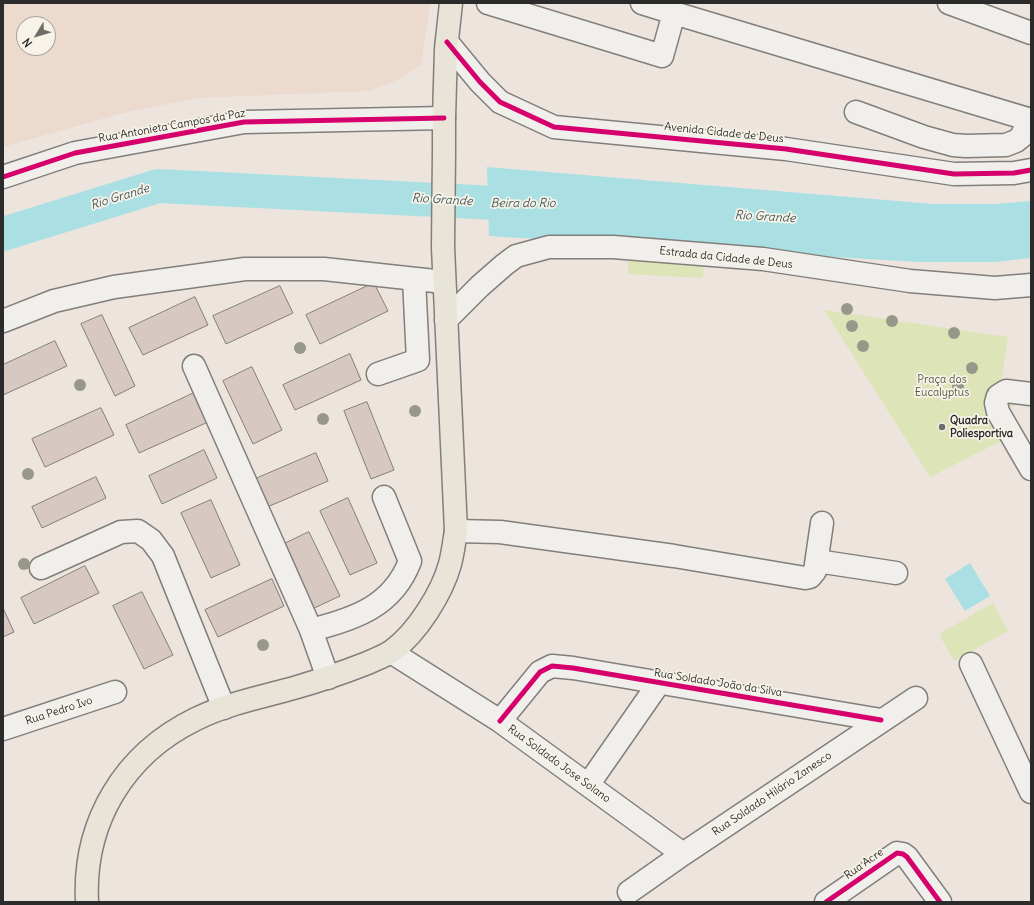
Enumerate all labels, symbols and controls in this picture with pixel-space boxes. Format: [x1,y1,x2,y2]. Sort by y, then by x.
north arrow [16,16,56,56]
text: N [19,35,35,50]
street label: Rua Antonieta Campos da Paz [97,107,247,145]
street label: Avenida Cidade de Deus [664,120,784,146]
water label: Rio Grande [89,181,151,213]
water label: Rio Grande [411,191,473,209]
water label: Beira do Rio [490,197,556,211]
water label: Rio Grande [734,208,796,226]
street label: Estrada da Cidade de Deus [659,244,793,272]
park label: Praça dos Eucalyptus [915,373,969,399]
place label: Quadra Poliesportiva [950,414,1013,440]
marker: Quadra Poliesportiva [937,422,947,432]
street label: Rua Soldado João da Silva [653,666,783,700]
street label: Rua Pedro Ivo [24,694,94,728]
street label: Rua Soldado Jose Solano [505,722,613,806]
street label: Rua Soldado Hilário Zanesco [710,749,834,839]
street label: Rua Acre [842,846,886,882]

